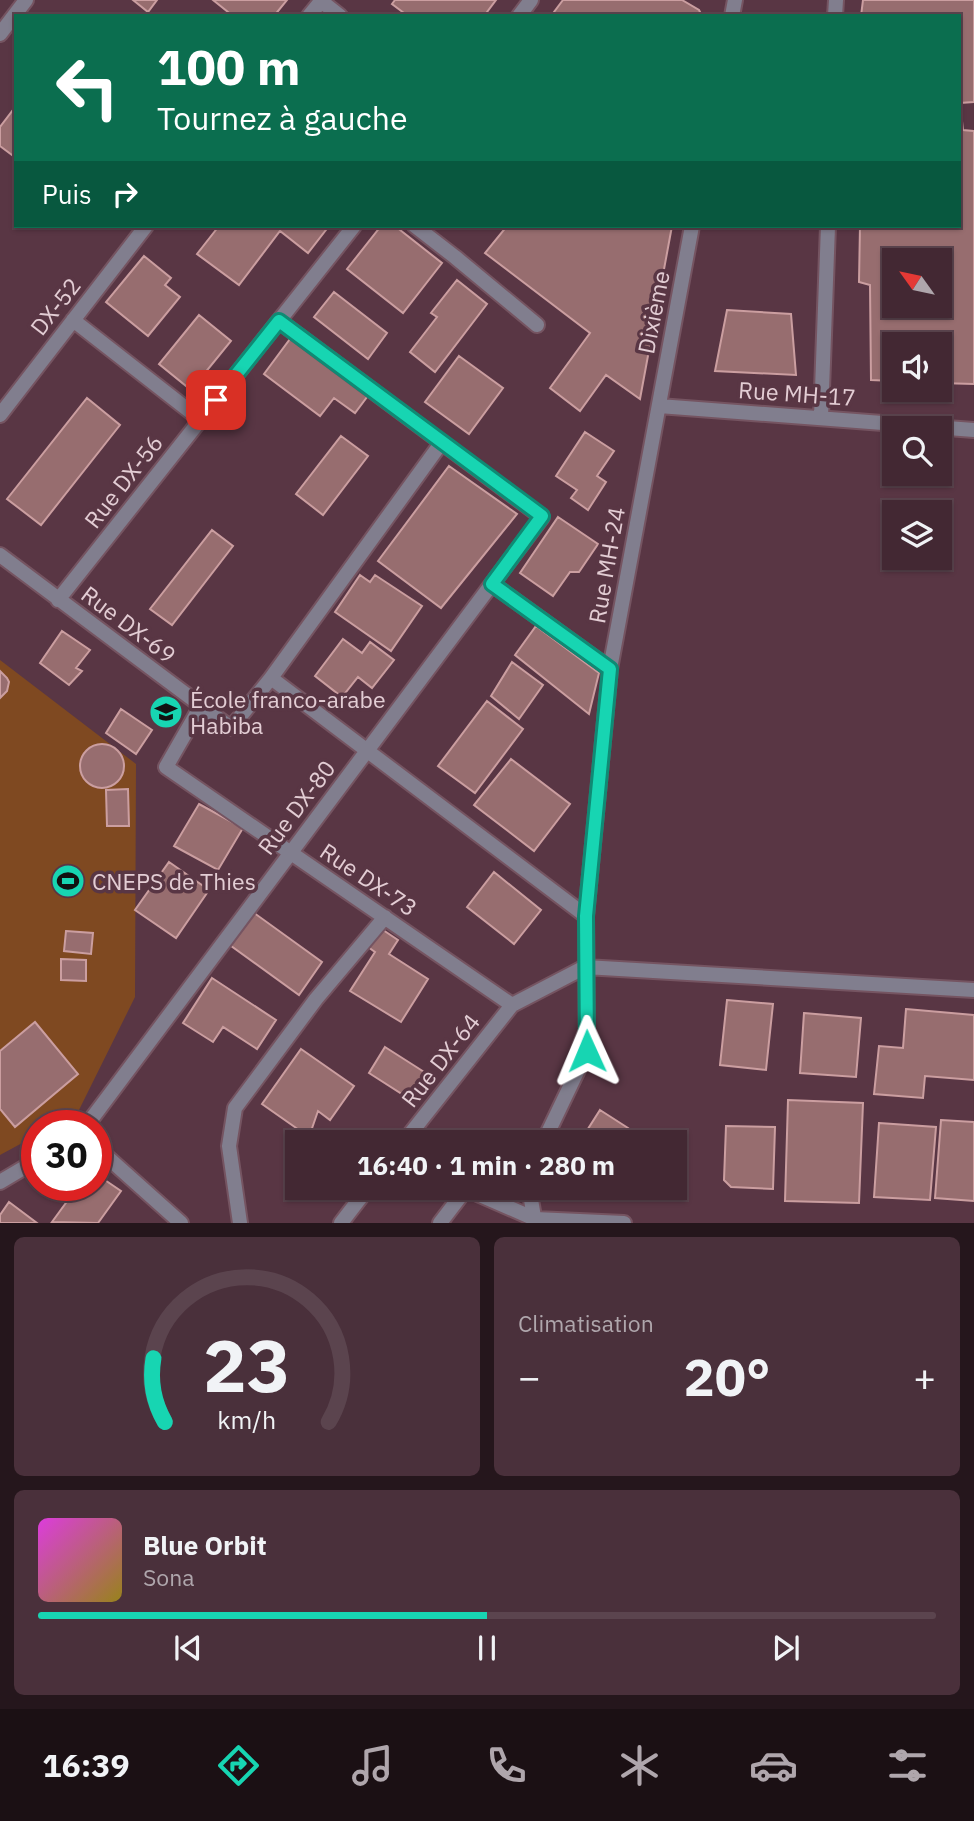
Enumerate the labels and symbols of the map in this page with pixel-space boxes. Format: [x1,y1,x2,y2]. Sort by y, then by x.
north arrow [882,248,952,318]
street label: Dixième [630,268,676,356]
street label: DX-52 [23,271,87,341]
pin [186,370,246,430]
street label: Rue MH-17 [737,374,857,412]
street label: Rue DX-56 [77,428,169,534]
street label: Rue MH-24 [581,505,631,625]
street label: Rue DX-69 [76,579,182,669]
place label: École franco-arabe Habiba [190,684,386,740]
school or university icon: École franco-arabe Habiba [147,693,185,731]
street label: Rue DX-80 [251,754,341,860]
street label: Rue DX-73 [315,836,423,922]
sports icon: CNEPS de Thies [49,862,87,900]
place label: CNEPS de Thies [92,866,256,896]
street label: Rue DX-64 [394,1007,486,1113]
position arrow [550,1014,624,1088]
speed limit sign: 30 [21,1110,112,1201]

